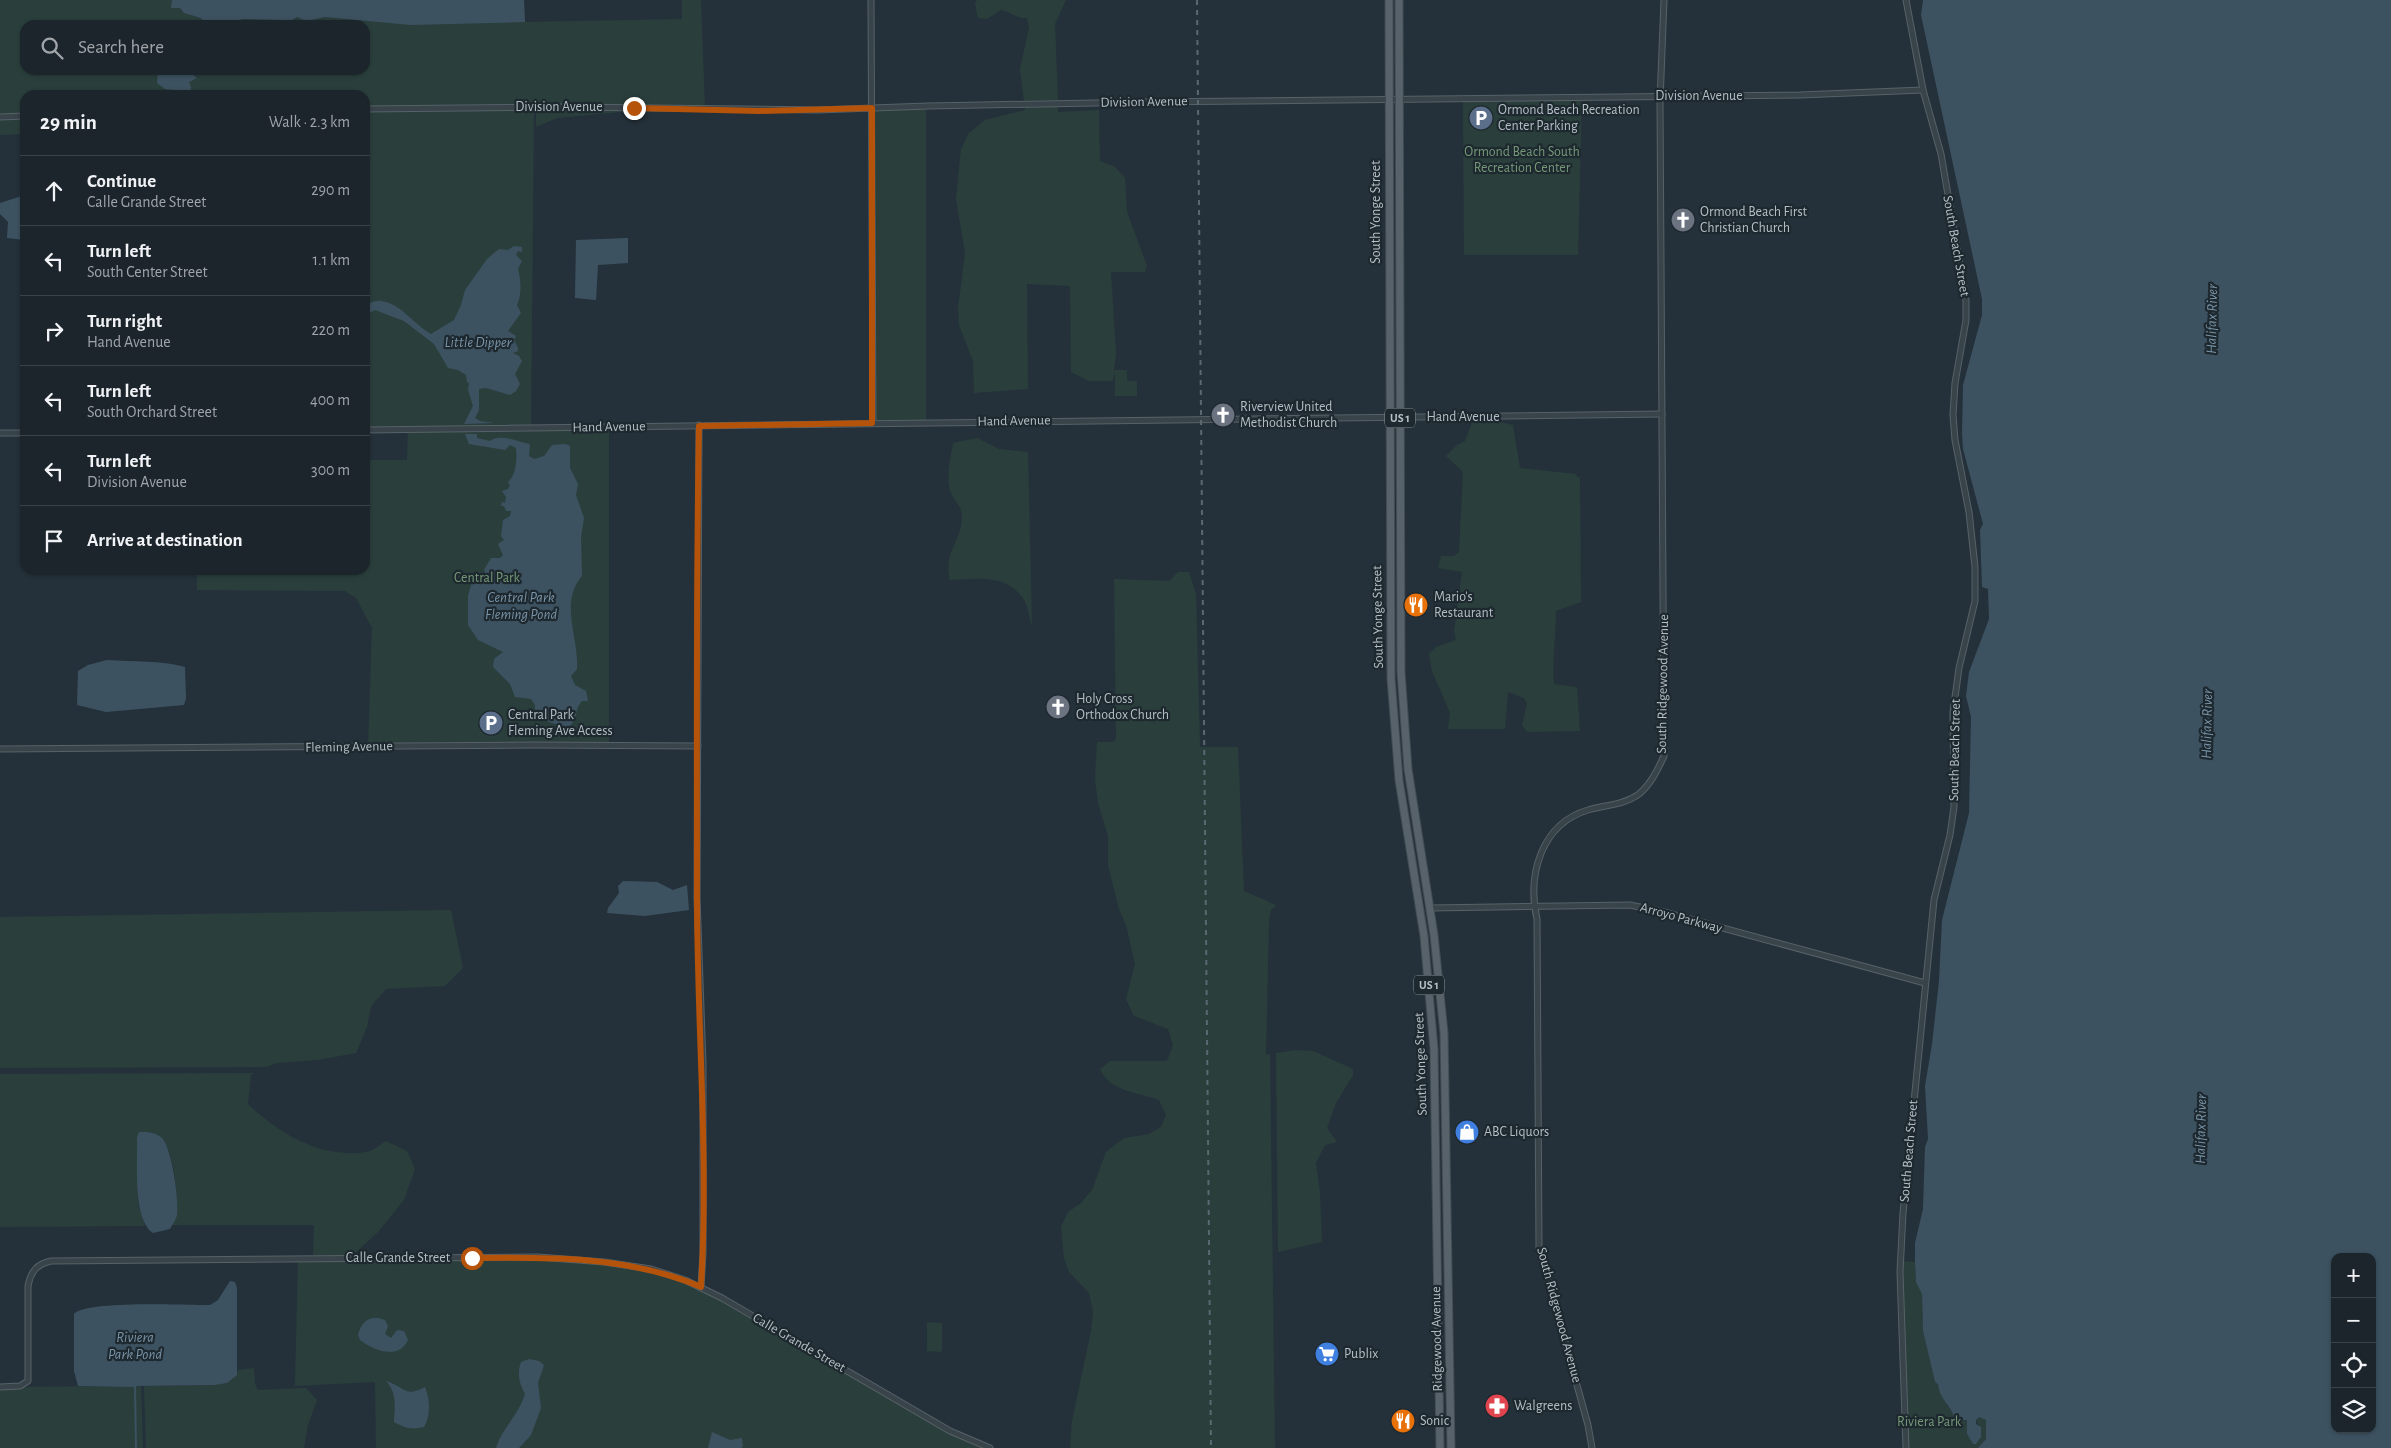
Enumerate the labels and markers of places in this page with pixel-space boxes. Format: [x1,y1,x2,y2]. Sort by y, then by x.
place label: Ormond Beach Recreation Center Parking [1498,103,1640,133]
parking icon: Ormond Beach Recreation Center Parking [1468,105,1494,131]
place label: Ormond Beach First Christian Church [1700,205,1808,235]
church icon: Ormond Beach First Christian Church [1670,207,1696,233]
place label: Riverview United Methodist Church [1240,400,1337,430]
church icon: Riverview United Methodist Church [1210,402,1236,428]
place label: Mario's Restaurant [1434,590,1494,620]
restaurant icon: Mario's Restaurant [1403,592,1429,618]
place label: Holy Cross Orthodox Church [1076,692,1169,722]
church icon: Holy Cross Orthodox Church [1045,694,1071,720]
place label: Central Park Fleming Ave Access [508,708,613,738]
parking icon: Central Park Fleming Ave Access [478,710,504,736]
shop icon: ABC Liquors [1454,1119,1480,1145]
place label: ABC Liquors [1484,1125,1549,1139]
supermarket icon: Publix [1314,1341,1340,1367]
place label: Publix [1344,1347,1378,1361]
pharmacy icon: Walgreens [1484,1393,1510,1419]
place label: Walgreens [1514,1399,1572,1413]
restaurant icon: Sonic [1390,1408,1416,1434]
place label: Sonic [1420,1414,1450,1428]

